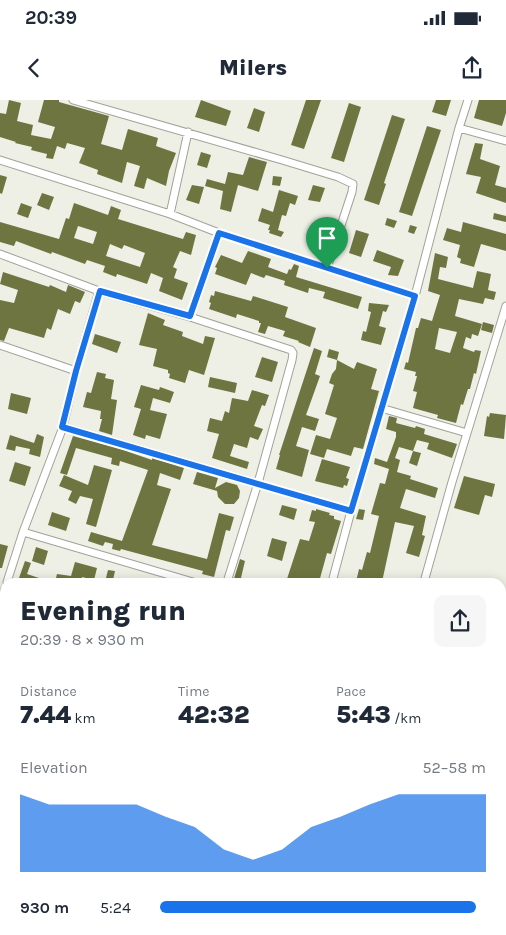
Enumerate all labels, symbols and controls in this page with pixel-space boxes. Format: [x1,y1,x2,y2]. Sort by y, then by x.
text: 20:39 [25,7,77,29]
icon: back [20,54,48,82]
icon: share [458,54,486,82]
text: Milers [219,55,287,81]
pin [306,217,348,268]
icon: arrive [313,224,341,252]
text: Evening run [20,594,186,627]
button: share [434,595,486,647]
text: 20:39 · 8 × 930 m [20,630,144,649]
text: Distance [20,683,77,700]
text: Time [178,683,209,700]
text: Pace [336,683,366,700]
text: 7.44 [20,700,71,729]
text: 42:32 [178,700,250,729]
text: 5:43 [336,700,391,729]
text: km [71,710,96,727]
text: /km [391,710,421,727]
text: Elevation [20,758,88,777]
text: 52–58 m [423,758,486,777]
text: 930 m [20,898,69,917]
text: 5:24 [100,898,131,917]

